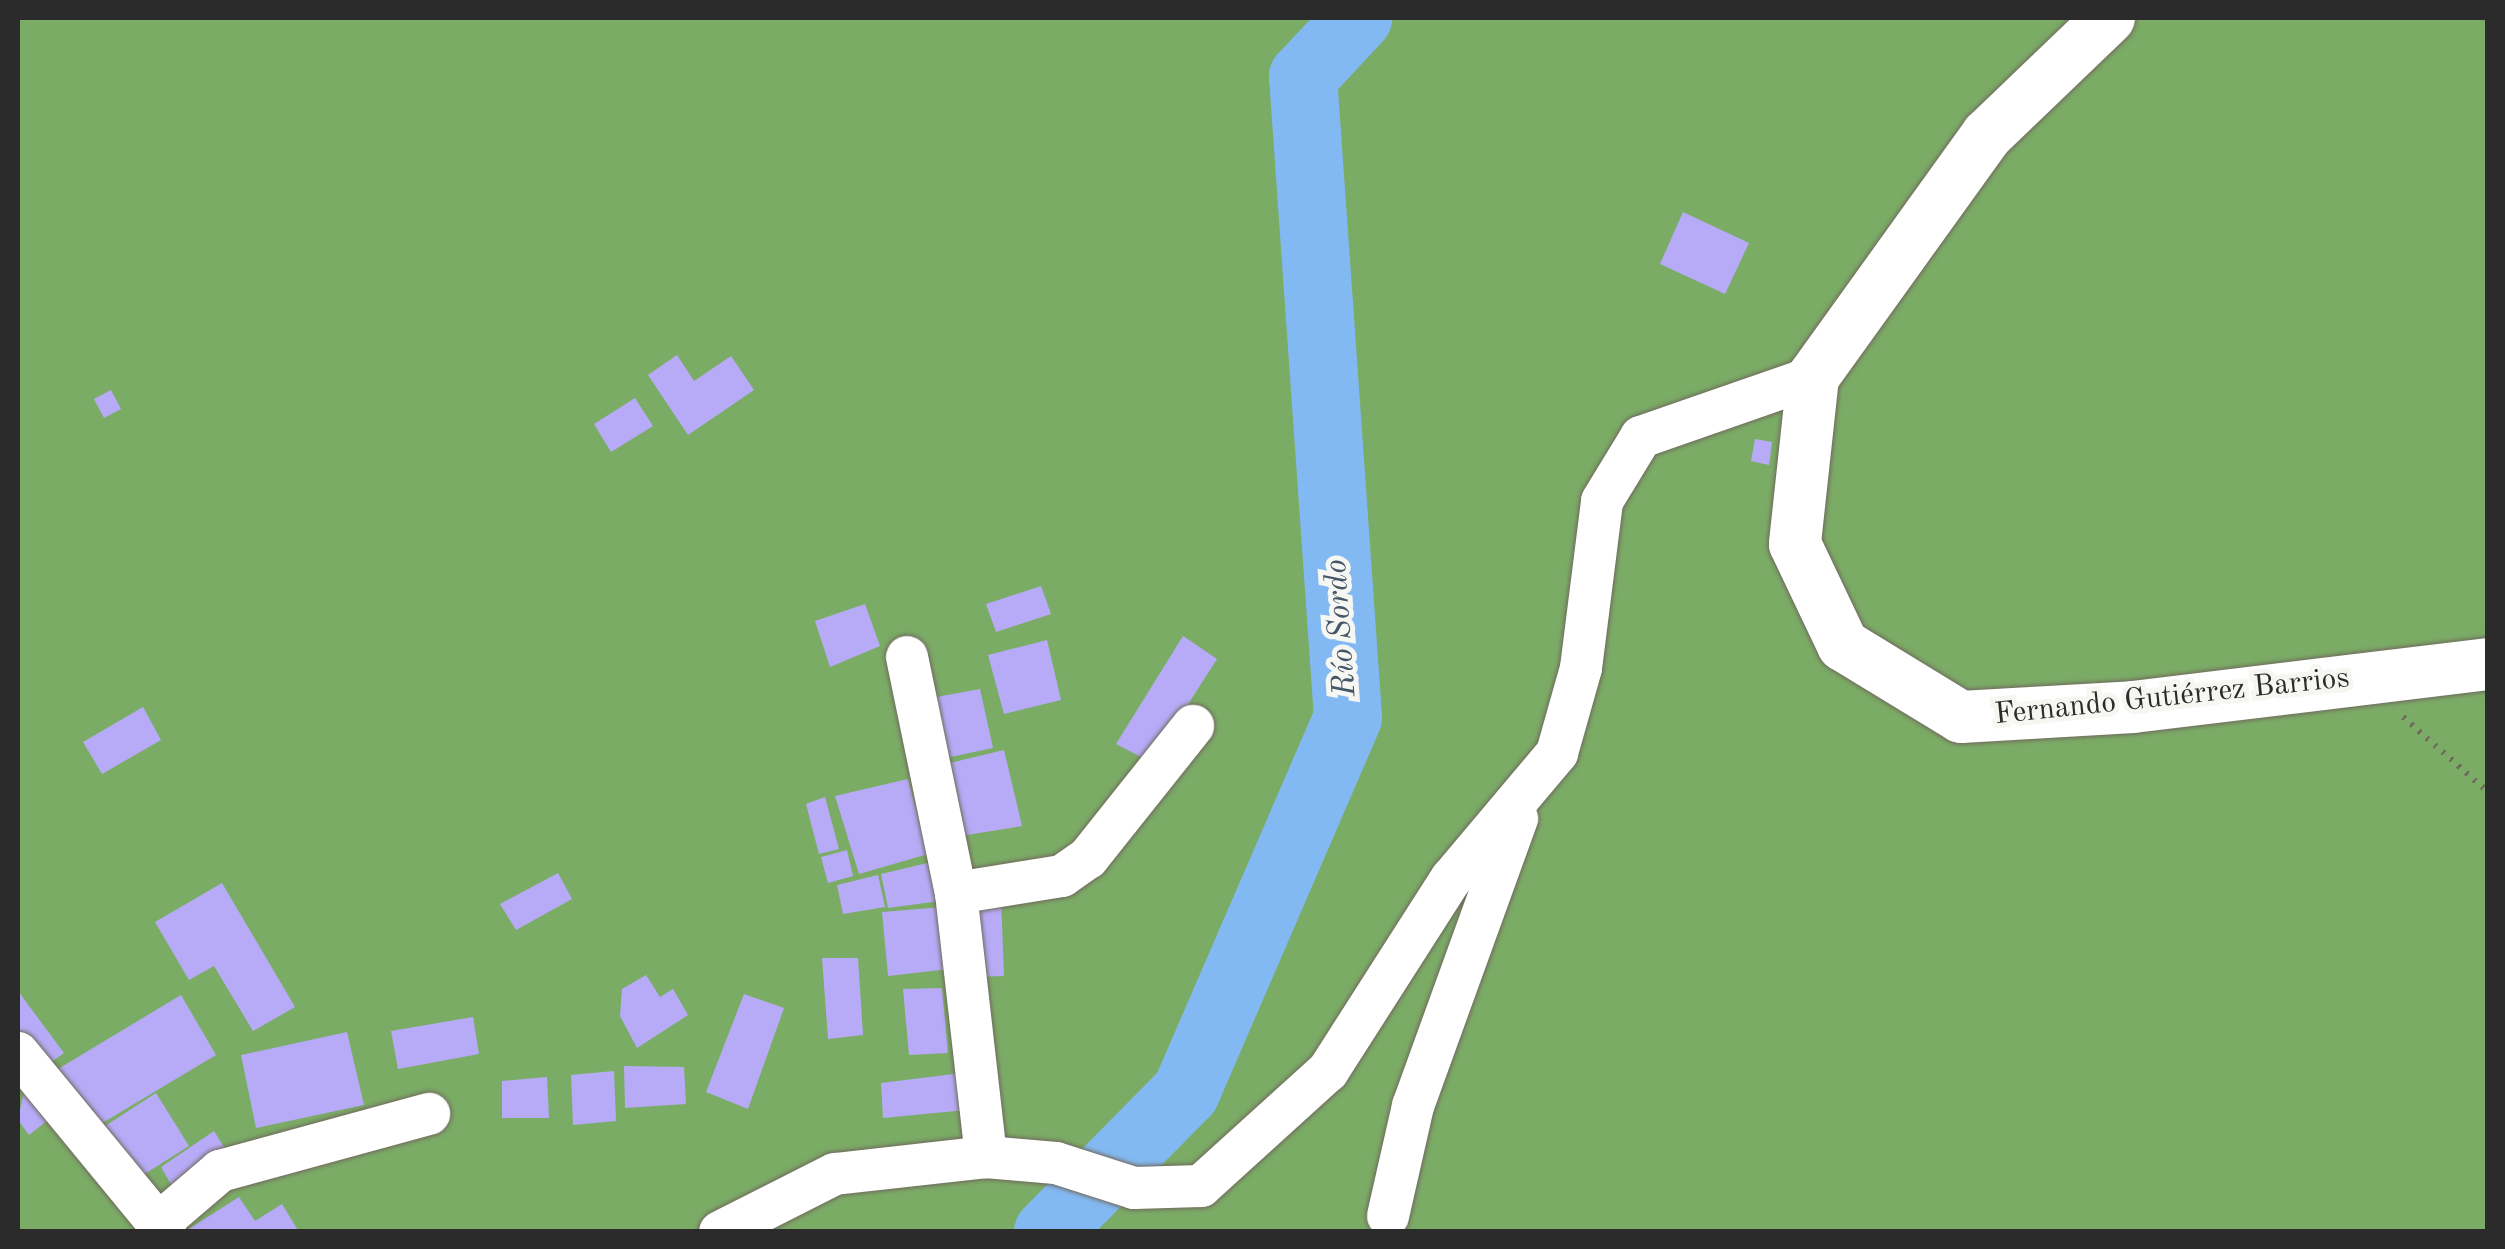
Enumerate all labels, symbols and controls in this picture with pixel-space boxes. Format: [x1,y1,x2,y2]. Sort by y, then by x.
water label: Río Sordo [1318,558,1366,698]
street label: Fernando Gutiérrez Barrios [1993,660,2351,734]

